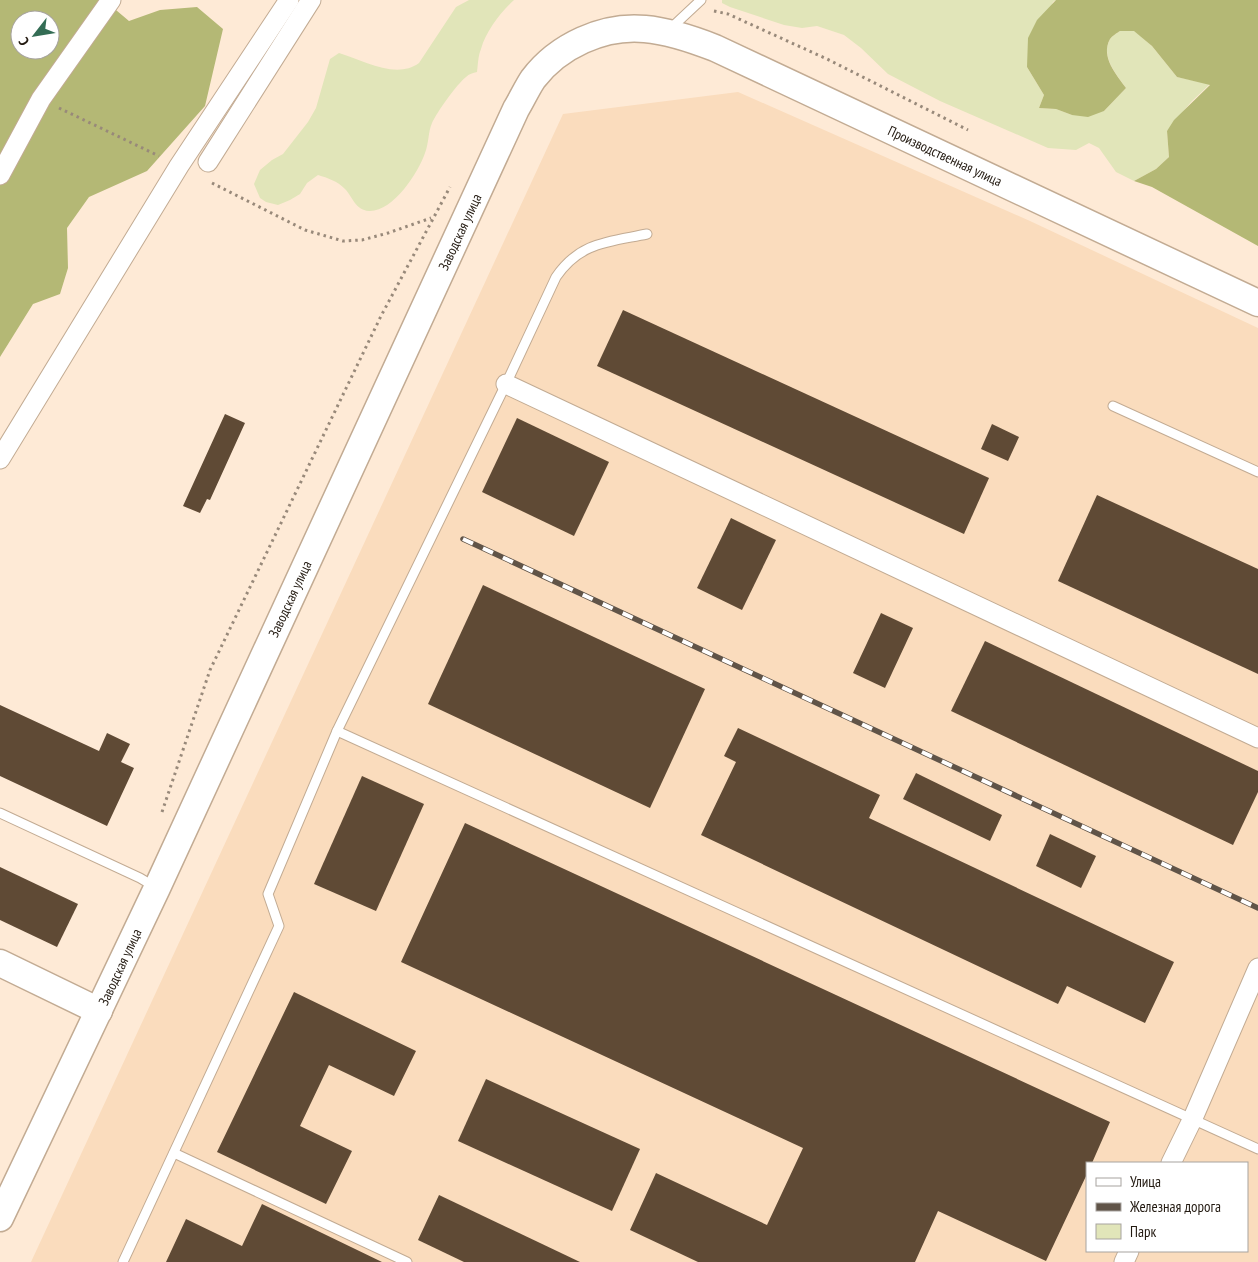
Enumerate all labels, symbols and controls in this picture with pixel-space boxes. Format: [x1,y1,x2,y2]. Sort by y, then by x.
north arrow [10,10,60,60]
text: С [14,34,33,49]
street label: Производственная улица [885,122,1005,190]
street label: Заводская улица [434,191,486,273]
street label: Заводская улица [264,558,316,640]
street label: Заводская улица [94,926,146,1008]
legend [1086,1162,1248,1252]
text: Улица [1130,1172,1161,1191]
text: Железная дорога [1129,1197,1221,1216]
text: Парк [1130,1222,1156,1241]

